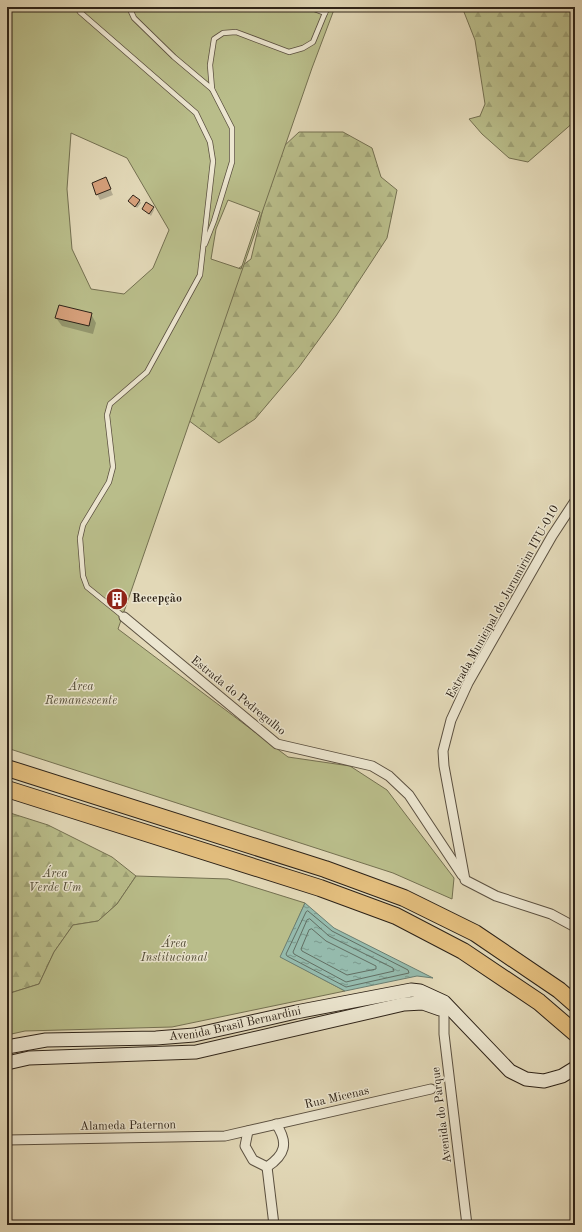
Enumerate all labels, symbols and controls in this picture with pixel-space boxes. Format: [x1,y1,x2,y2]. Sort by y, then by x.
street label: Estrada Municipal do Jurumirim ITU-010 [445,503,561,701]
building icon: Recepção [104,586,130,612]
place label: Recepção [132,593,182,605]
street label: Estrada do Pedregulho [188,654,288,738]
park label: Área Remanescente [44,678,117,707]
park label: Área Verde Um [29,865,82,894]
park label: Área Institucional [140,935,208,964]
street label: Avenida Brasil Bernardini [169,1005,302,1043]
street label: Avenida do Parque [430,1066,454,1164]
street label: Rua Micenas [304,1085,370,1111]
street label: Alameda Paternon [80,1119,177,1133]

